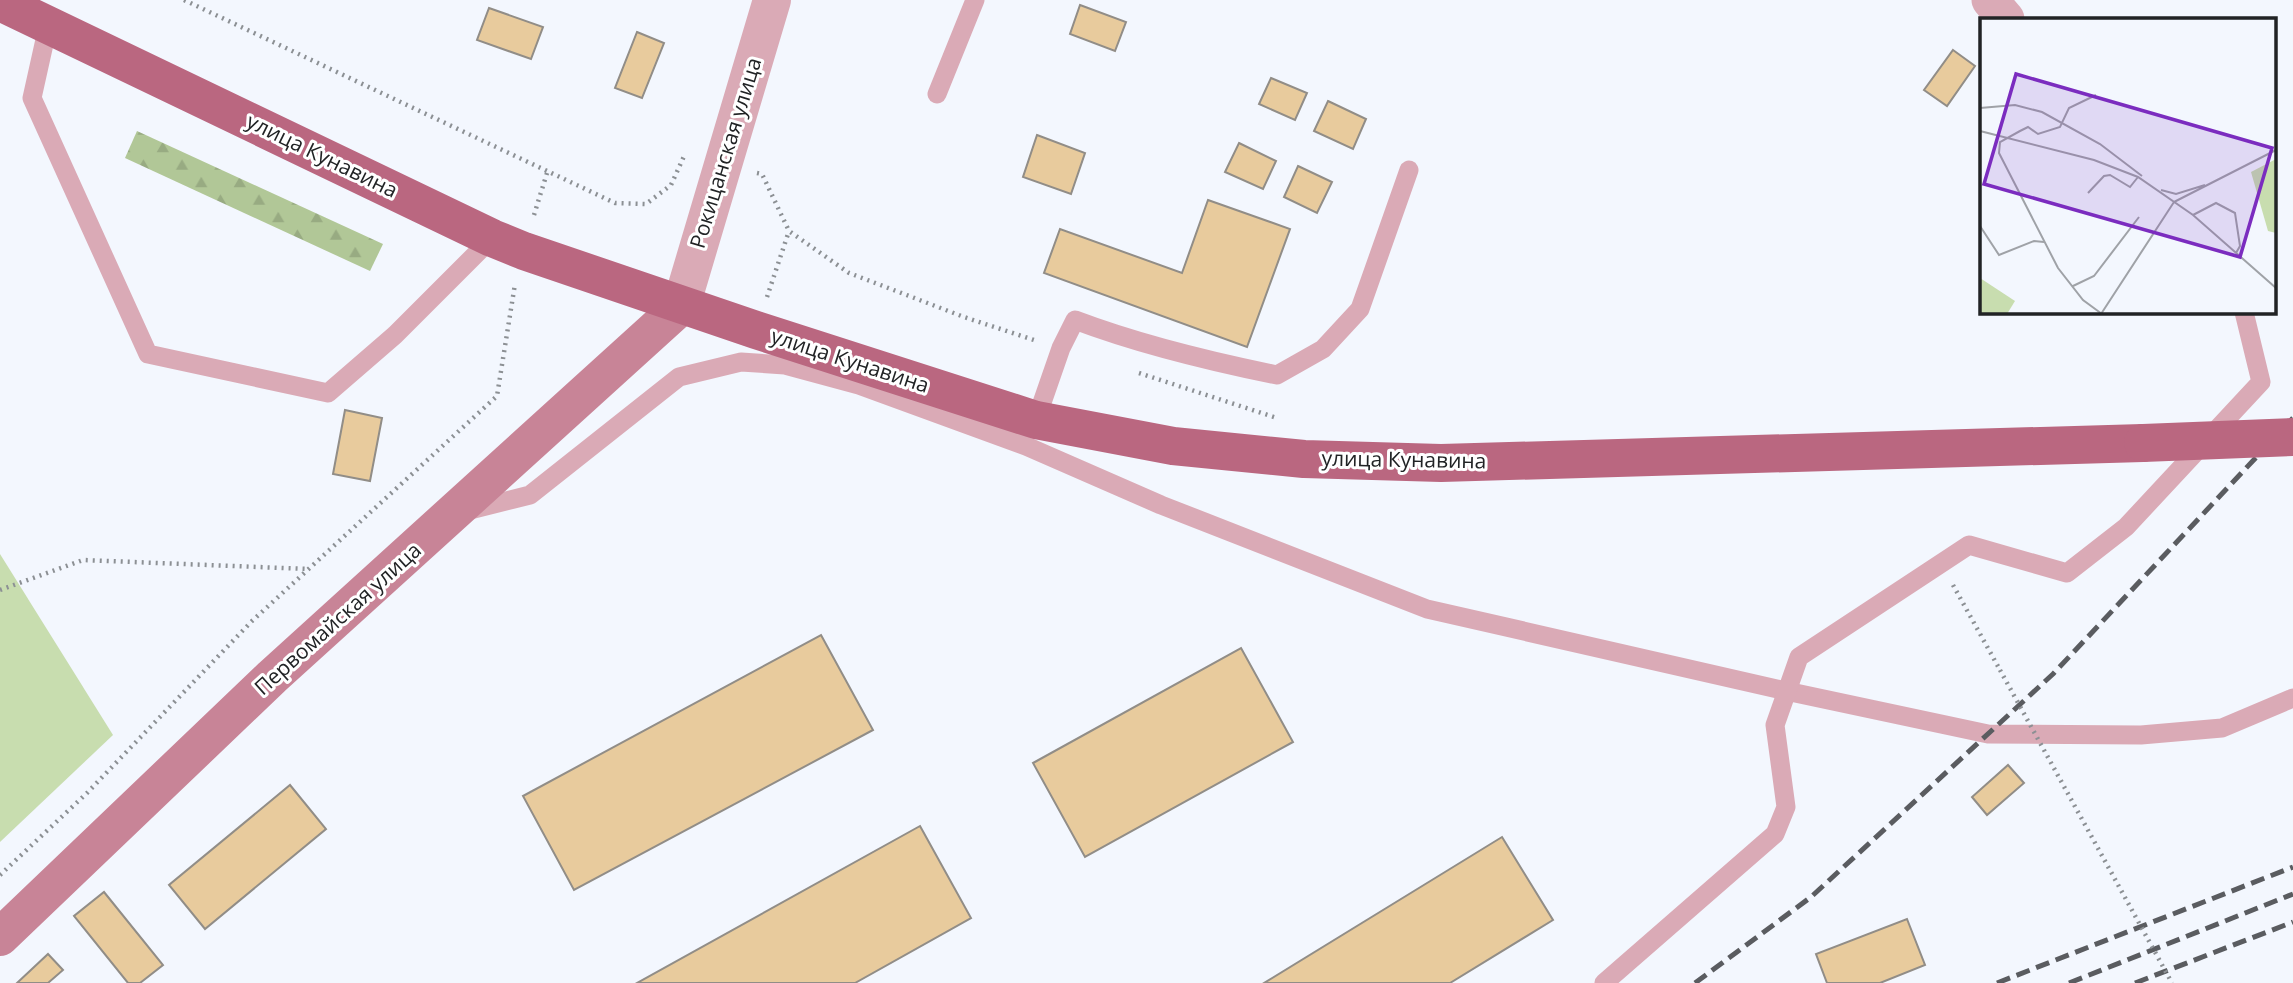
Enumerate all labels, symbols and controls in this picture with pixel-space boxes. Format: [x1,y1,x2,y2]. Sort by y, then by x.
inset map [1980,18,2276,313]
street label: Рокицанская улица [683,54,767,251]
street label: улица Кунавина [242,106,403,204]
street label: улица Кунавина [768,321,933,399]
street label: улица Кунавина [1321,444,1487,474]
street label: Первомайская улица [248,536,427,701]

